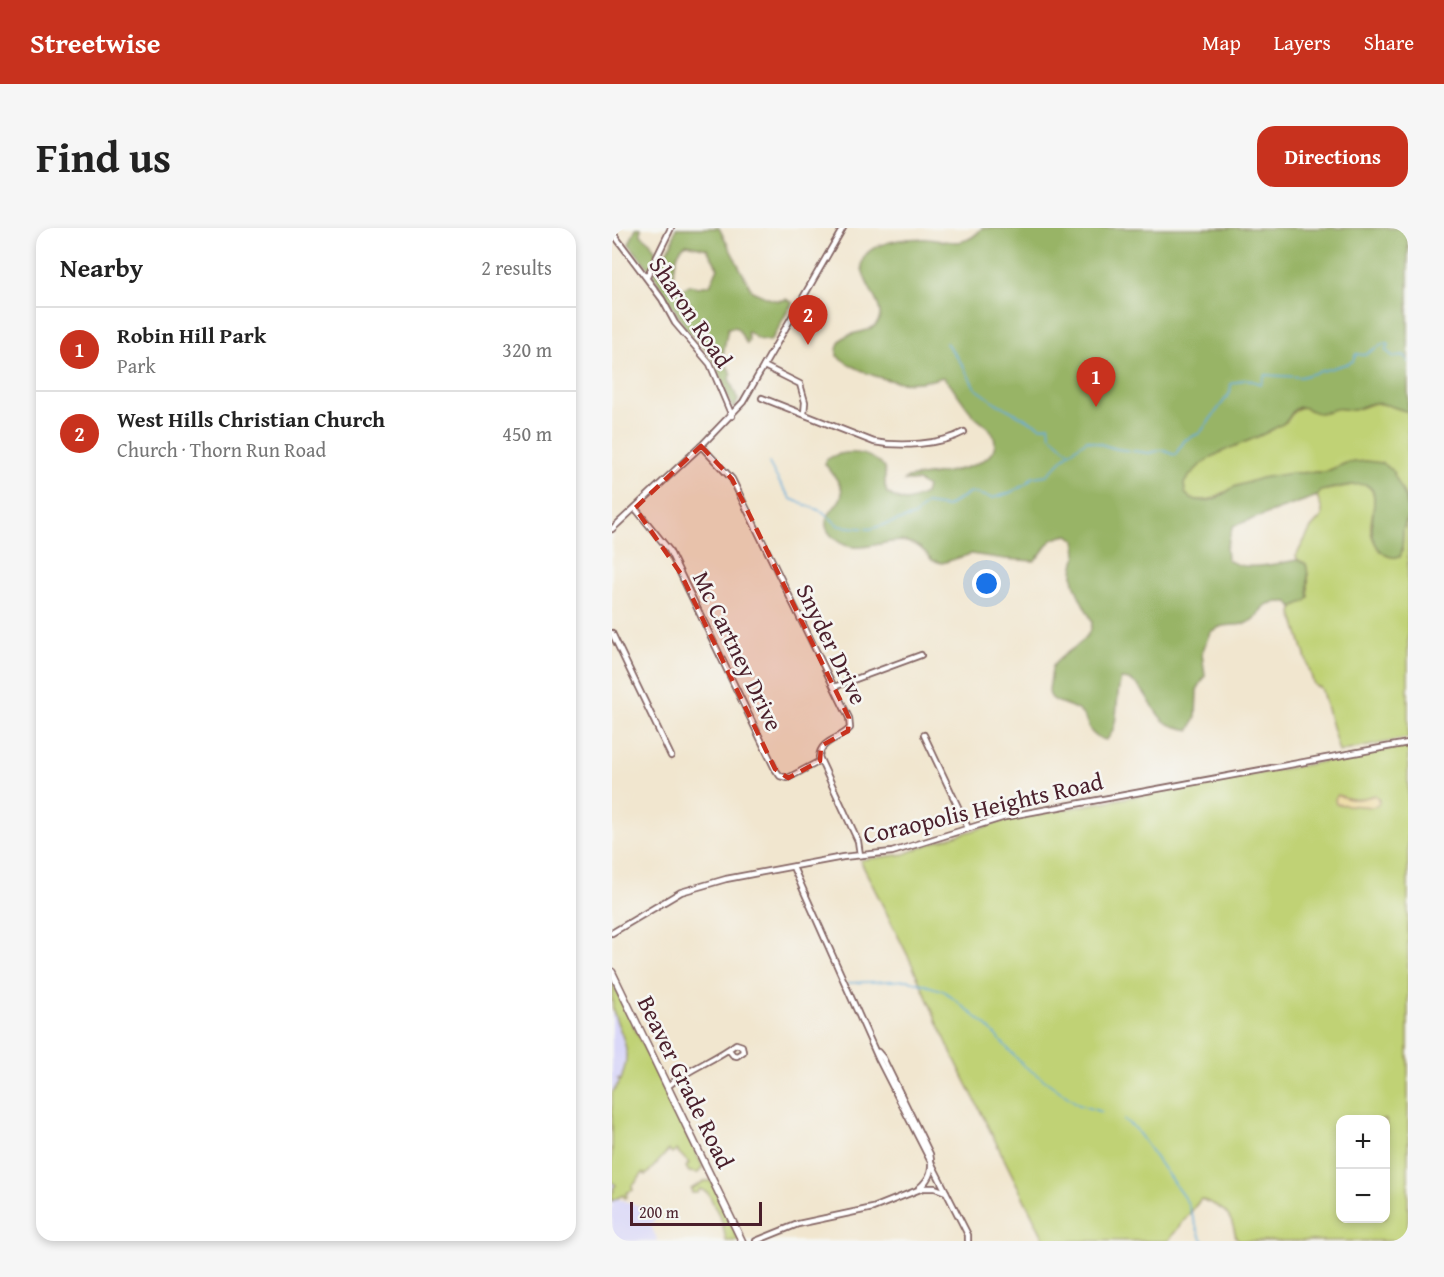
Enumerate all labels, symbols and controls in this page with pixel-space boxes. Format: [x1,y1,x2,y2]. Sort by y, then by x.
text: Streetwise [30,22,160,63]
text: Map [1202,27,1241,58]
text: Layers [1274,27,1331,58]
text: Share [1364,27,1414,58]
text: Find us [36,126,171,187]
button: Directions [1257,126,1408,187]
text: Nearby [60,248,143,287]
street label: Sharon Road [641,249,741,375]
text: 2 results [481,253,552,282]
pin: 2 [788,296,828,345]
text: Robin Hill Park [117,319,266,351]
text: 1 [74,335,85,364]
text: 320 m [502,335,552,364]
text: Park [117,351,156,380]
pin: 1 [1076,358,1116,407]
text: West Hills Christian Church [117,403,385,435]
text: 2 [74,419,85,448]
text: 450 m [502,419,552,448]
text: Church · Thorn Run Road [117,435,326,464]
street label: Mc Cartney Drive [684,565,792,737]
your location [972,569,1001,598]
street label: Snyder Drive [788,578,876,710]
street label: Coraopolis Heights Road [860,763,1106,853]
street label: Beaver Grade Road [629,990,743,1174]
map controls [1336,1115,1390,1223]
button: + [1336,1115,1390,1169]
button: − [1336,1169,1390,1223]
scale bar [630,1199,762,1226]
text: 200 m [639,1200,679,1224]

